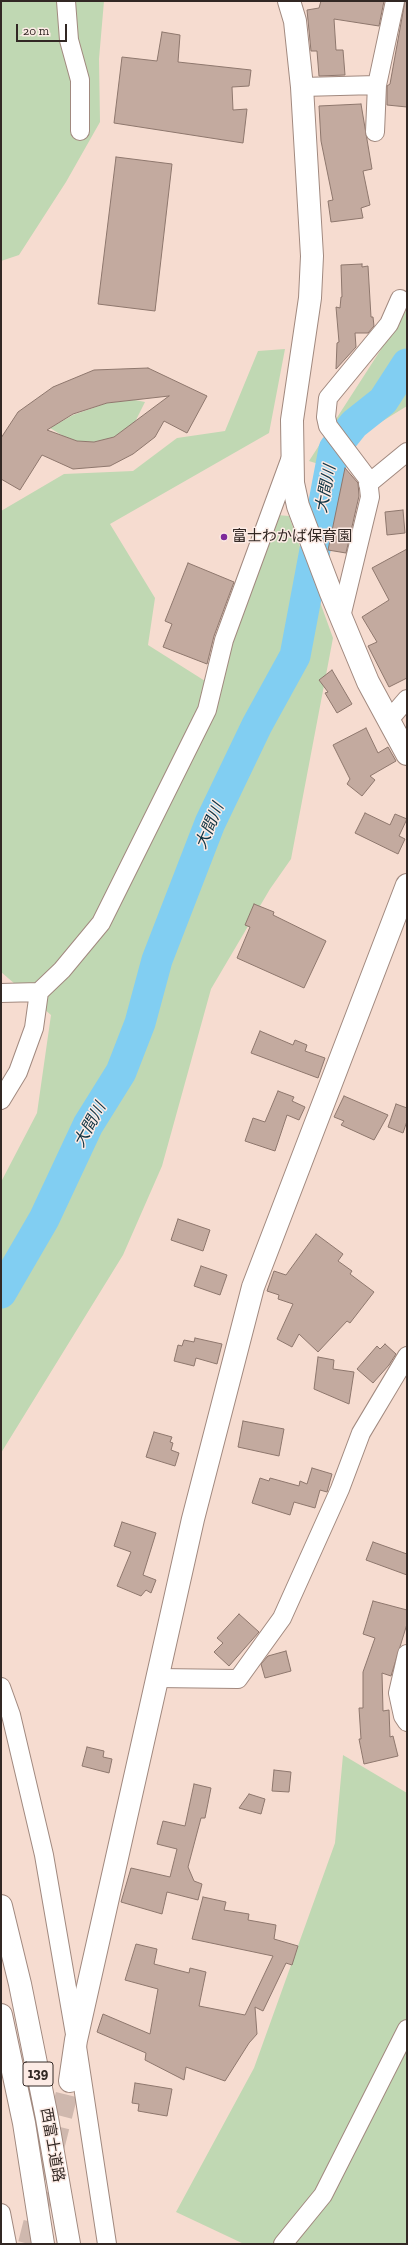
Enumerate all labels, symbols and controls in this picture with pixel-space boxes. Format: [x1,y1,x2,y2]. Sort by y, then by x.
scale bar [18,16,69,42]
text: 20 m [23,24,49,38]
water label: 大間川 [312,464,340,514]
place label: 富士わかば保育園 [232,528,352,546]
marker: 富士わかば保育園 [219,532,229,542]
water label: 大間川 [192,800,228,852]
water label: 大間川 [70,1099,110,1151]
road number: 139 [23,2062,53,2086]
street label: 西富士道路 [37,2107,67,2183]

